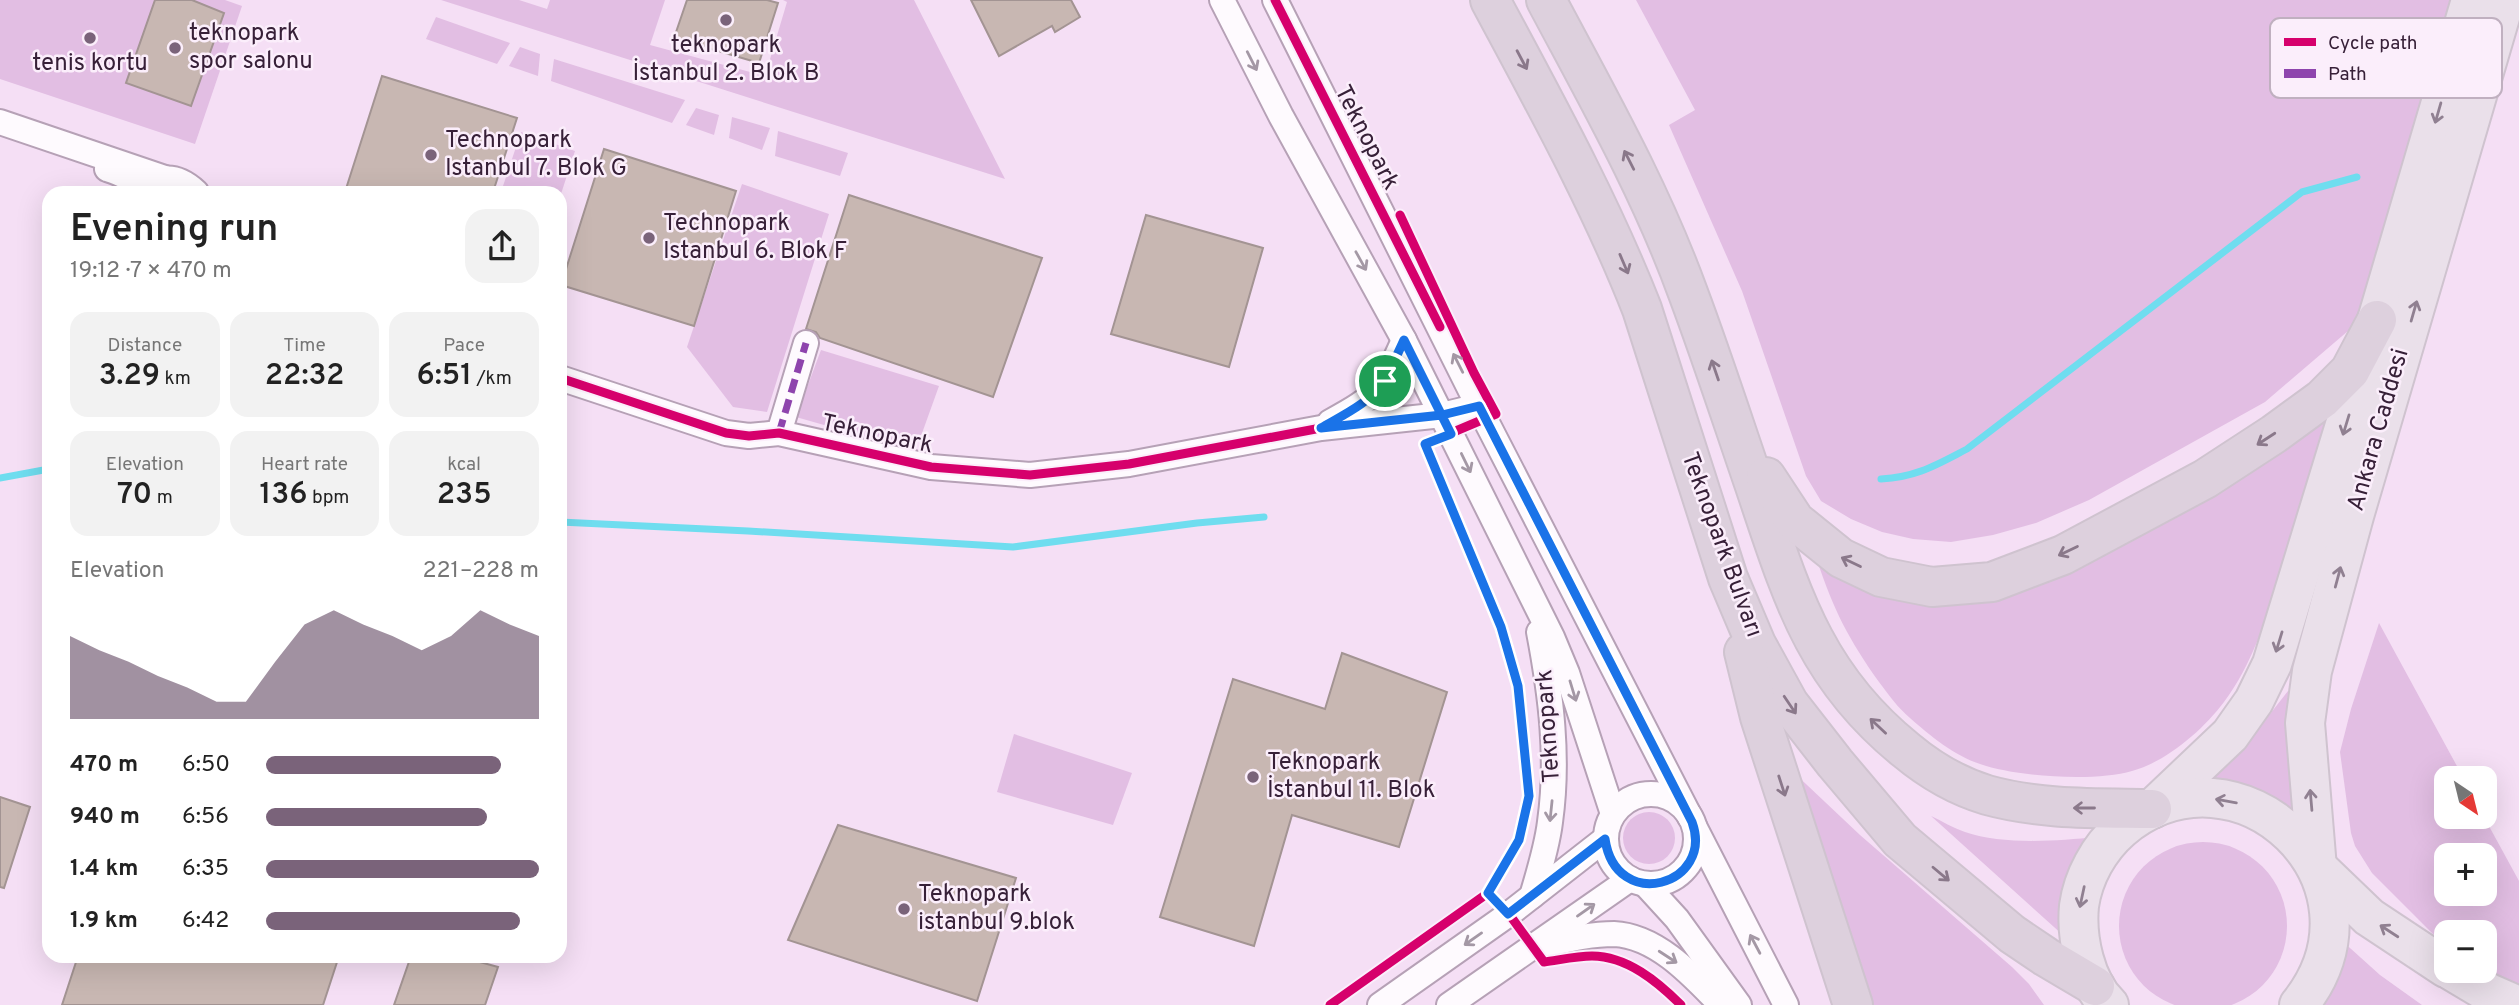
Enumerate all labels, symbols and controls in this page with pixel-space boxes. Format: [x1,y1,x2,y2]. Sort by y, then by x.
marker: teknopark İstanbul 2. Blok B [718,12,734,28]
legend [2270,18,2502,98]
place label: teknopark spor salonu [189,19,313,77]
marker: tenis kortu [82,30,98,46]
place label: teknopark İstanbul 2. Blok B [633,31,819,89]
text: Cycle path [2328,32,2417,56]
marker: teknopark spor salonu [167,40,183,56]
place label: tenis kortu [32,49,148,79]
one-way arrow [1246,50,1260,71]
one-way arrow [1515,50,1529,70]
text: Path [2328,63,2367,87]
street label: Teknopark [1327,81,1405,195]
one-way arrow [2431,101,2444,123]
place label: Technopark Istanbul 7. Blok G [445,126,627,184]
marker: Technopark Istanbul 7. Blok G [423,147,439,163]
one-way arrow [1622,150,1636,171]
text: Evening run [70,206,278,255]
button: share [465,209,539,283]
place label: Technopark Istanbul 6. Blok F [663,209,847,267]
marker: Technopark Istanbul 6. Blok F [641,230,657,246]
one-way arrow [1355,250,1368,271]
one-way arrow [1618,253,1631,274]
text: 19:12 · 7 × 470 m [70,257,232,286]
one-way arrow [2409,300,2422,322]
text: Distance [108,334,182,358]
text: Time [283,334,326,358]
text: Pace [443,334,485,358]
street label: Ankara Caddesi [2341,345,2417,515]
pin [1355,351,1415,411]
one-way arrow [1450,353,1464,374]
text: 3.29 [99,358,160,395]
text: 22:32 [265,358,344,395]
text: 6:51 [416,358,472,395]
one-way arrow [1708,360,1720,382]
icon: arrive [1366,362,1404,400]
text: km [160,367,191,391]
text: /km [472,367,512,391]
street label: Teknopark [818,409,936,461]
one-way arrow [2338,413,2351,435]
one-way arrow [2257,432,2276,447]
street label: Teknopark Bulvarı [1674,448,1768,642]
one-way arrow [1459,452,1473,473]
text: Elevation [106,453,184,477]
text: Heart rate [261,453,348,477]
text: kcal [447,453,481,477]
text: 70 [117,477,152,514]
text: 136 [260,477,308,514]
text: 235 [437,477,492,514]
text: m [152,486,173,510]
text: bpm [308,486,349,510]
one-way arrow [2058,545,2079,559]
one-way arrow [1841,555,1862,569]
text: Elevation [70,557,165,586]
text: 221–228 m [422,557,539,586]
one-way arrow [2332,566,2345,588]
one-way arrow [2272,631,2285,653]
street label: Teknopark [1530,668,1568,784]
one-way arrow [1567,679,1580,701]
one-way arrow [1783,694,1797,714]
one-way arrow [1870,718,1887,735]
place label: Teknopark İstanbul 11. Blok [1267,748,1436,806]
text: 470 m [70,751,138,780]
text: 6:50 [182,751,230,780]
north arrow [2434,766,2497,830]
map controls [2434,766,2497,983]
marker: Teknopark İstanbul 11. Blok [1245,769,1261,785]
one-way arrow [1777,774,1790,796]
one-way arrow [2304,789,2317,812]
one-way arrow [2216,794,2238,807]
one-way arrow [1545,799,1558,821]
one-way arrow [2072,801,2095,815]
text: 940 m [70,803,140,832]
text: 6:56 [182,803,229,832]
button: + [2434,843,2497,906]
text: 1.4 km [70,855,138,884]
text: 6:35 [182,855,229,884]
one-way arrow [1931,866,1949,882]
place label: Teknopark istanbul 9.blok [918,880,1075,938]
one-way arrow [2074,885,2088,908]
marker: Teknopark istanbul 9.blok [896,901,912,917]
one-way arrow [1576,903,1595,917]
text: 1.9 km [70,907,138,936]
text: 6:42 [182,907,229,936]
button: − [2434,920,2497,983]
one-way arrow [2380,923,2400,937]
one-way arrow [1464,932,1483,946]
one-way arrow [1748,934,1762,955]
one-way arrow [1657,950,1677,964]

